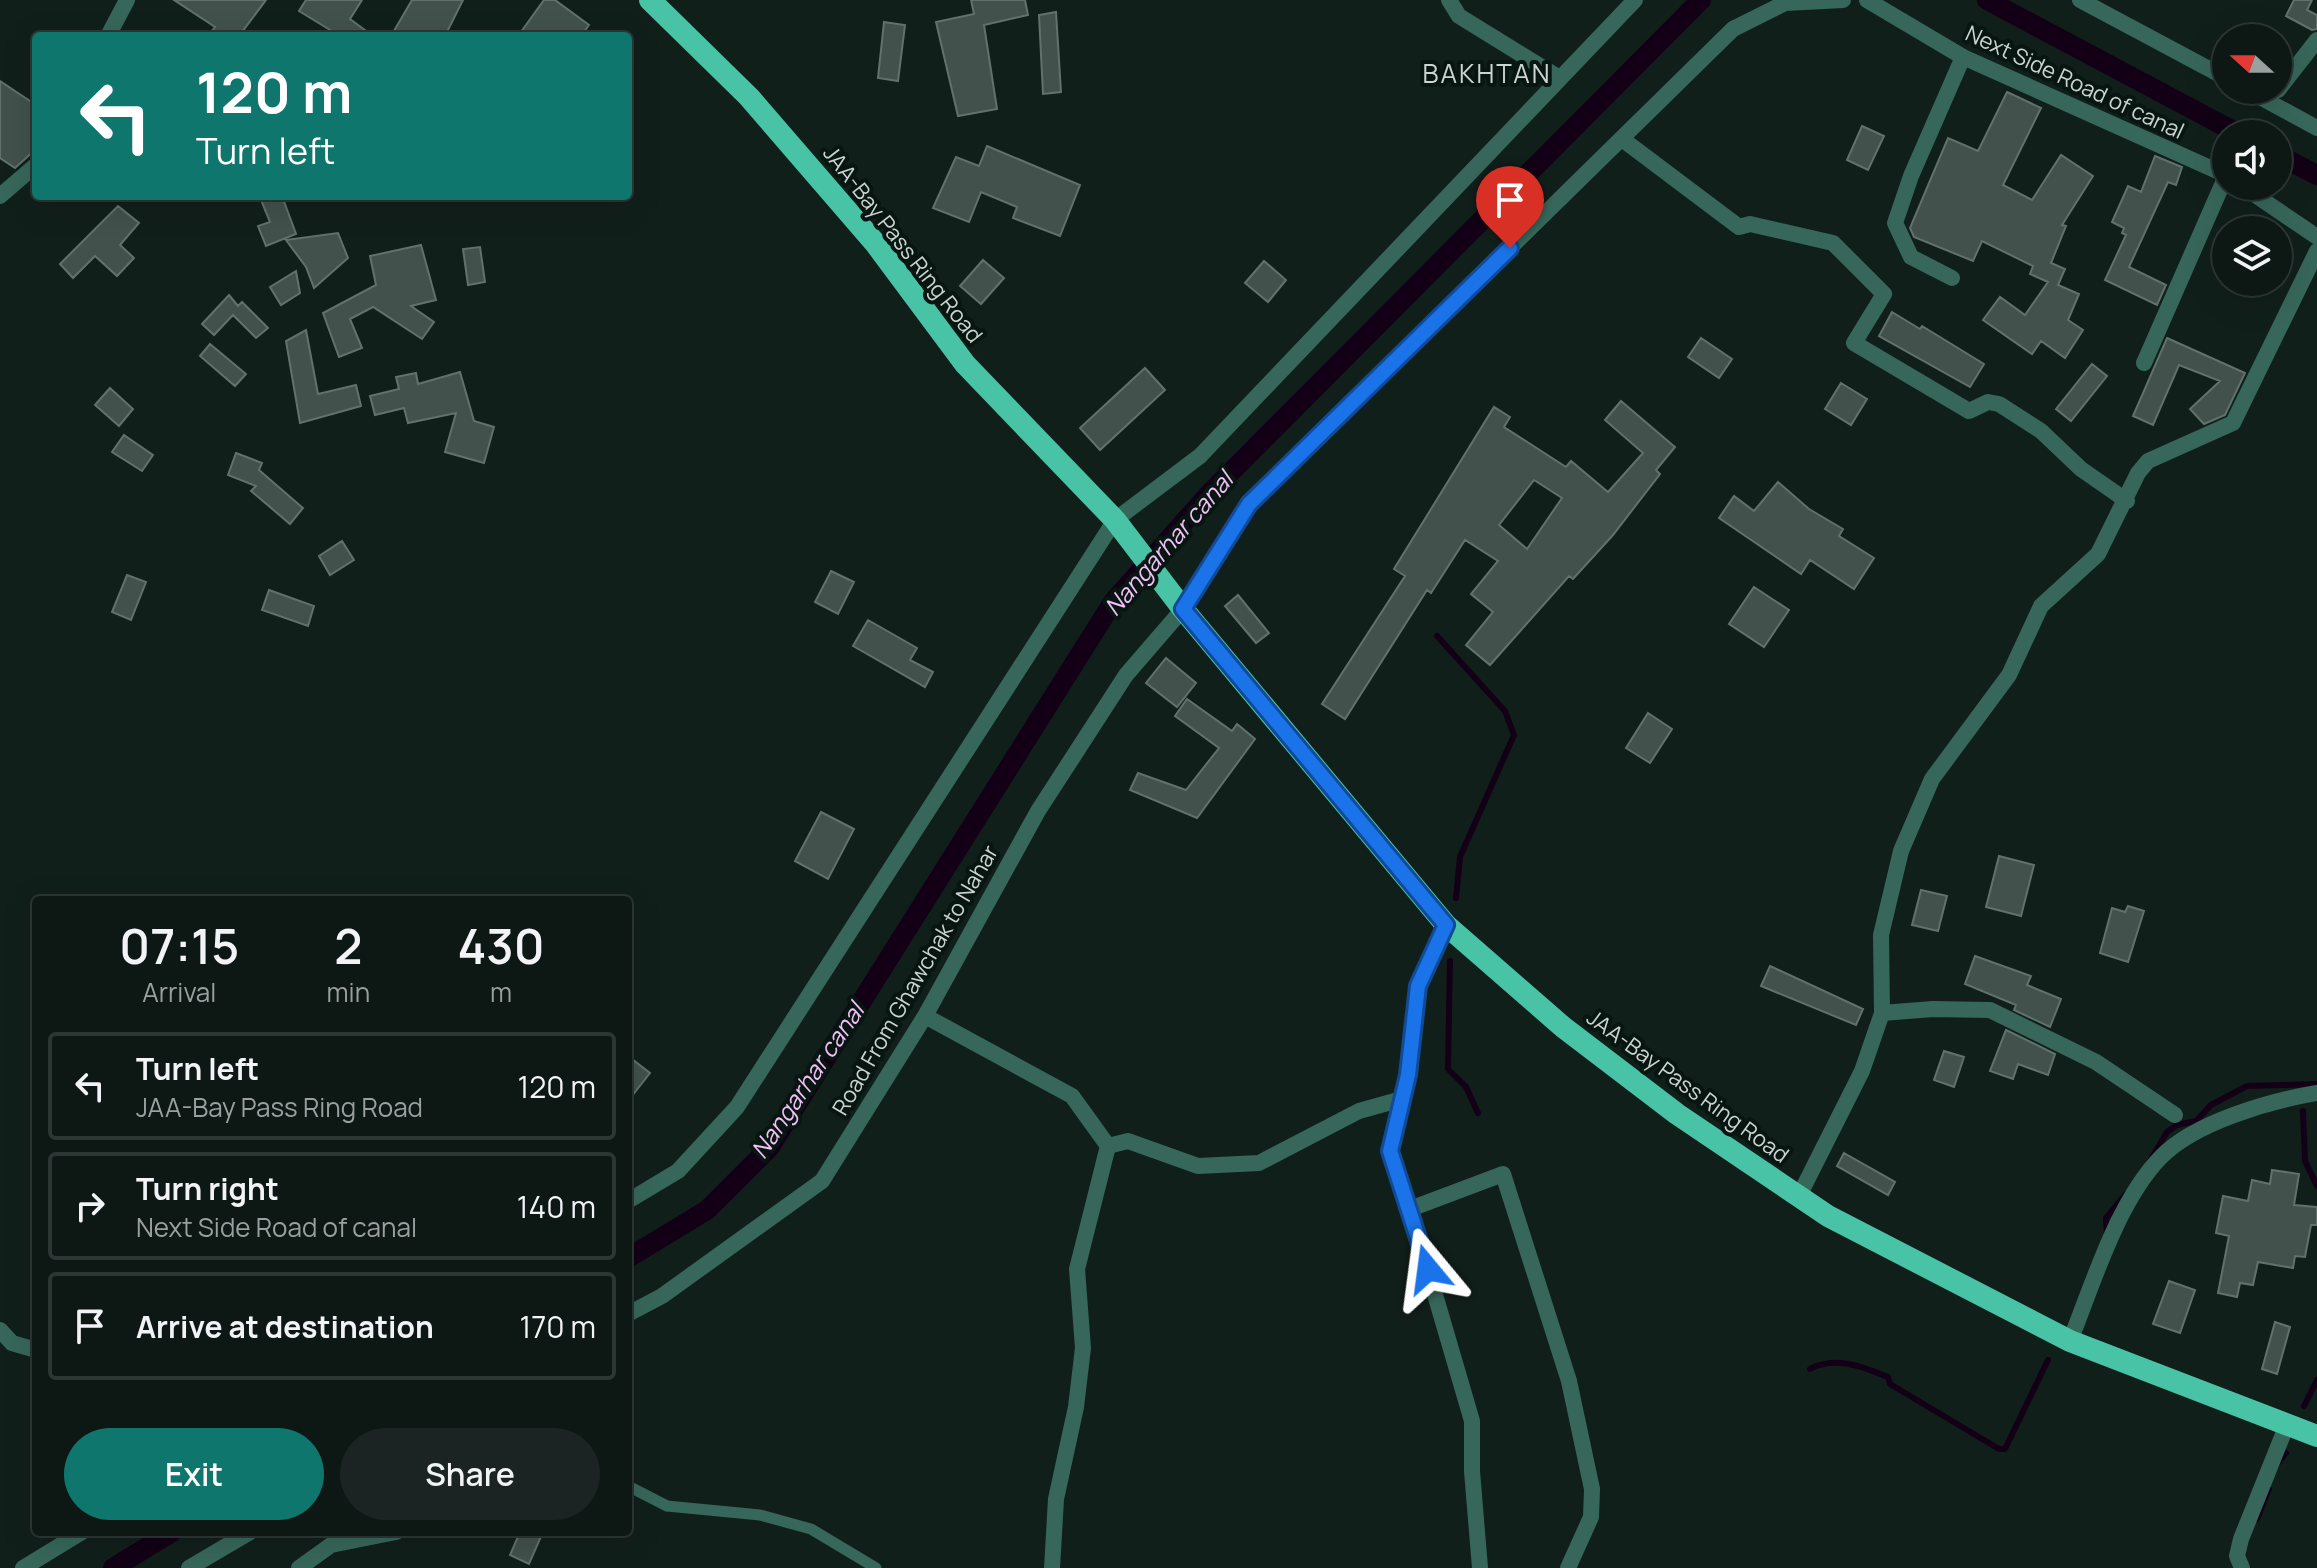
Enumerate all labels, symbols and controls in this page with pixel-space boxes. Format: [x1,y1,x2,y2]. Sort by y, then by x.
street label: Next Side Road of canal [1961,18,2189,146]
north arrow [2212,24,2292,104]
map controls [2212,24,2292,296]
text: 120 m [196,53,352,130]
district label: BAKHTAN [1423,55,1551,91]
icon: left [64,64,168,168]
button: sound [2212,120,2292,200]
text: Turn left [196,126,335,175]
street label: JAA-Bay Pass Ring Road [816,139,990,349]
pin [1476,166,1544,248]
icon: arrive [1488,178,1532,222]
button: layers [2212,216,2292,296]
water label: Nangarhar canal [1096,461,1242,622]
street label: Road From Ghawchak to Nahar [825,839,1005,1121]
text: 07:15 [119,913,239,978]
text: 2 [334,913,362,978]
text: 430 [457,913,545,978]
text: Arrival [142,974,216,1010]
text: min [327,974,370,1010]
text: m [490,974,512,1010]
water label: Nangarhar canal [742,993,873,1164]
street label: JAA-Bay Pass Ring Road [1581,1002,1795,1170]
text: Turn left [136,1048,259,1089]
icon: left [68,1064,112,1108]
text: 120 m [517,1066,596,1107]
text: JAA-Bay Pass Ring Road [136,1089,423,1125]
text: Turn right [136,1168,279,1209]
icon: right [68,1184,112,1228]
text: 140 m [517,1186,596,1227]
text: Next Side Road of canal [136,1209,417,1245]
position arrow [1386,1227,1470,1311]
icon: arrive [68,1304,112,1348]
text: Arrive at destination [136,1306,434,1347]
text: 170 m [519,1306,596,1347]
button: Exit [64,1428,324,1520]
button: Share [340,1428,600,1520]

